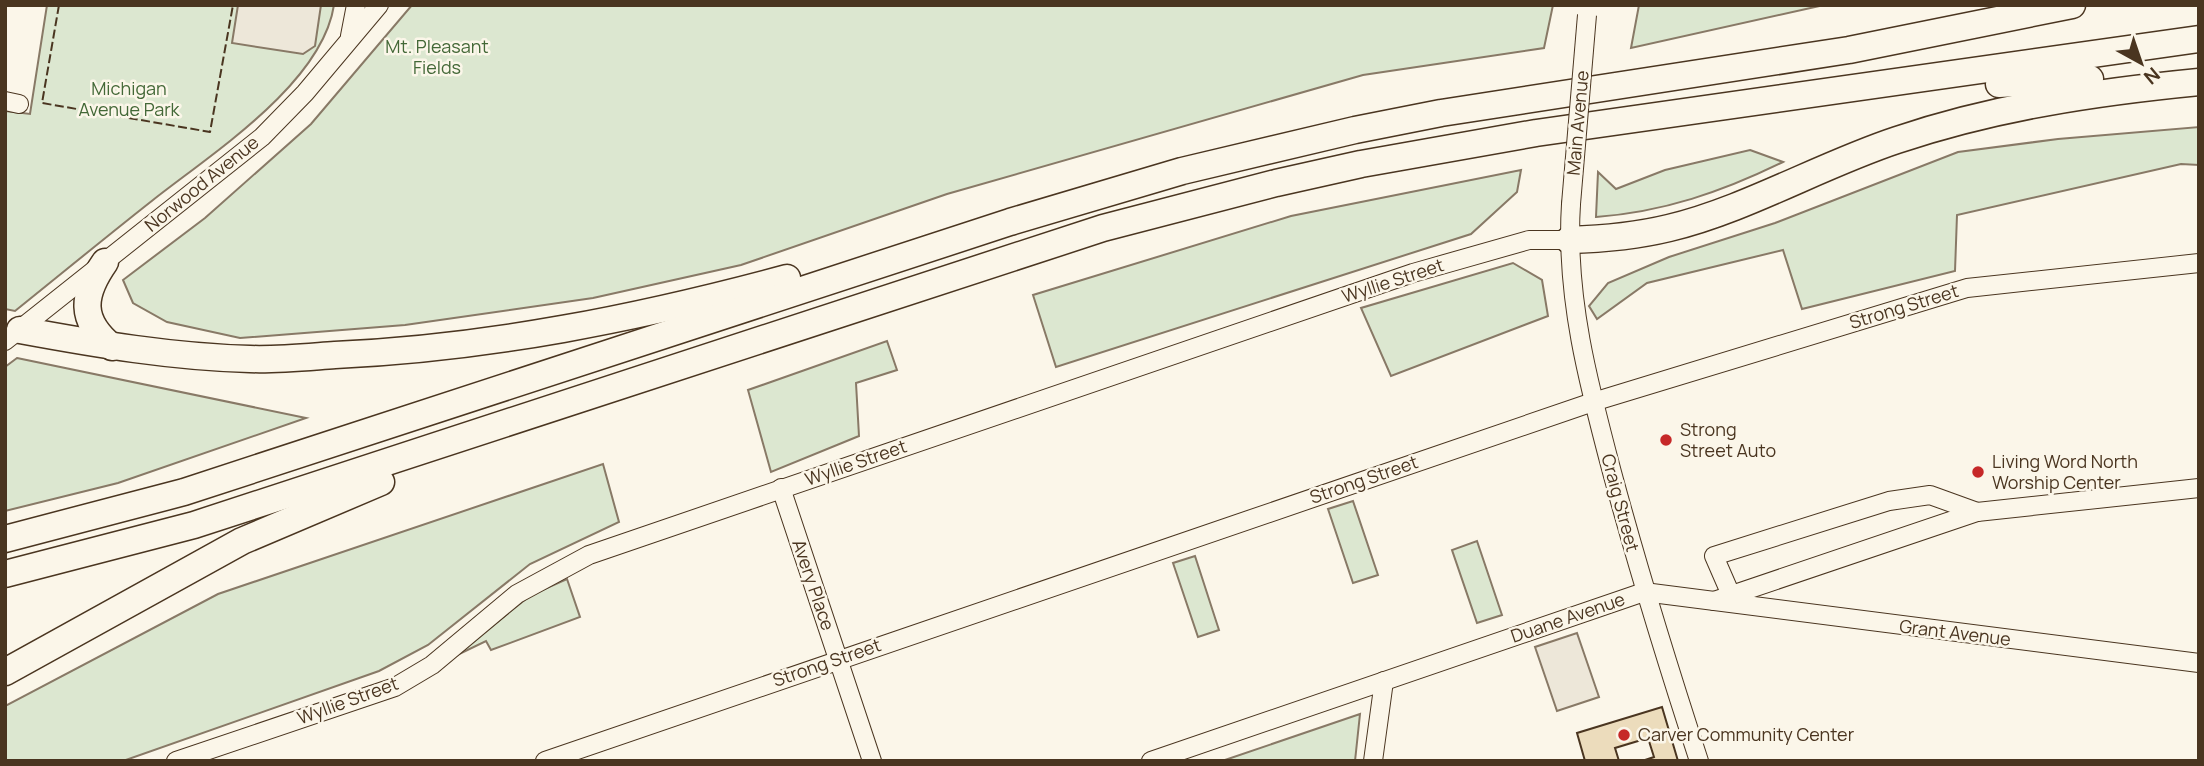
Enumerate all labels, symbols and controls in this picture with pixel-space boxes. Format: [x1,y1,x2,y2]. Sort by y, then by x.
north arrow [2106,28,2176,98]
park label: Mt. Pleasant Fields [385,34,489,79]
text: N [2138,62,2166,90]
street label: Main Avenue [1560,69,1594,176]
park label: Michigan Avenue Park [78,76,181,121]
street label: Norwood Avenue [139,130,263,237]
street label: Wyllie Street [1339,252,1447,308]
street label: Strong Street [1846,278,1961,334]
place label: Strong Street Auto [1680,417,1776,462]
marker: Strong Street Auto [1658,432,1674,448]
street label: Wyllie Street [802,433,910,491]
street label: Strong Street [1306,449,1421,509]
place label: Living Word North Worship Center [1992,449,2138,494]
street label: Craig Street [1596,451,1646,554]
marker: Living Word North Worship Center [1970,464,1986,480]
street label: Avery Place [787,536,841,633]
street label: Duane Avenue [1507,586,1628,648]
street label: Grant Avenue [1898,613,2012,651]
street label: Strong Street [769,632,884,692]
street label: Wyllie Street [294,671,402,729]
place label: Carver Community Center [1638,722,1855,746]
marker: Carver Community Center [1616,727,1632,743]

